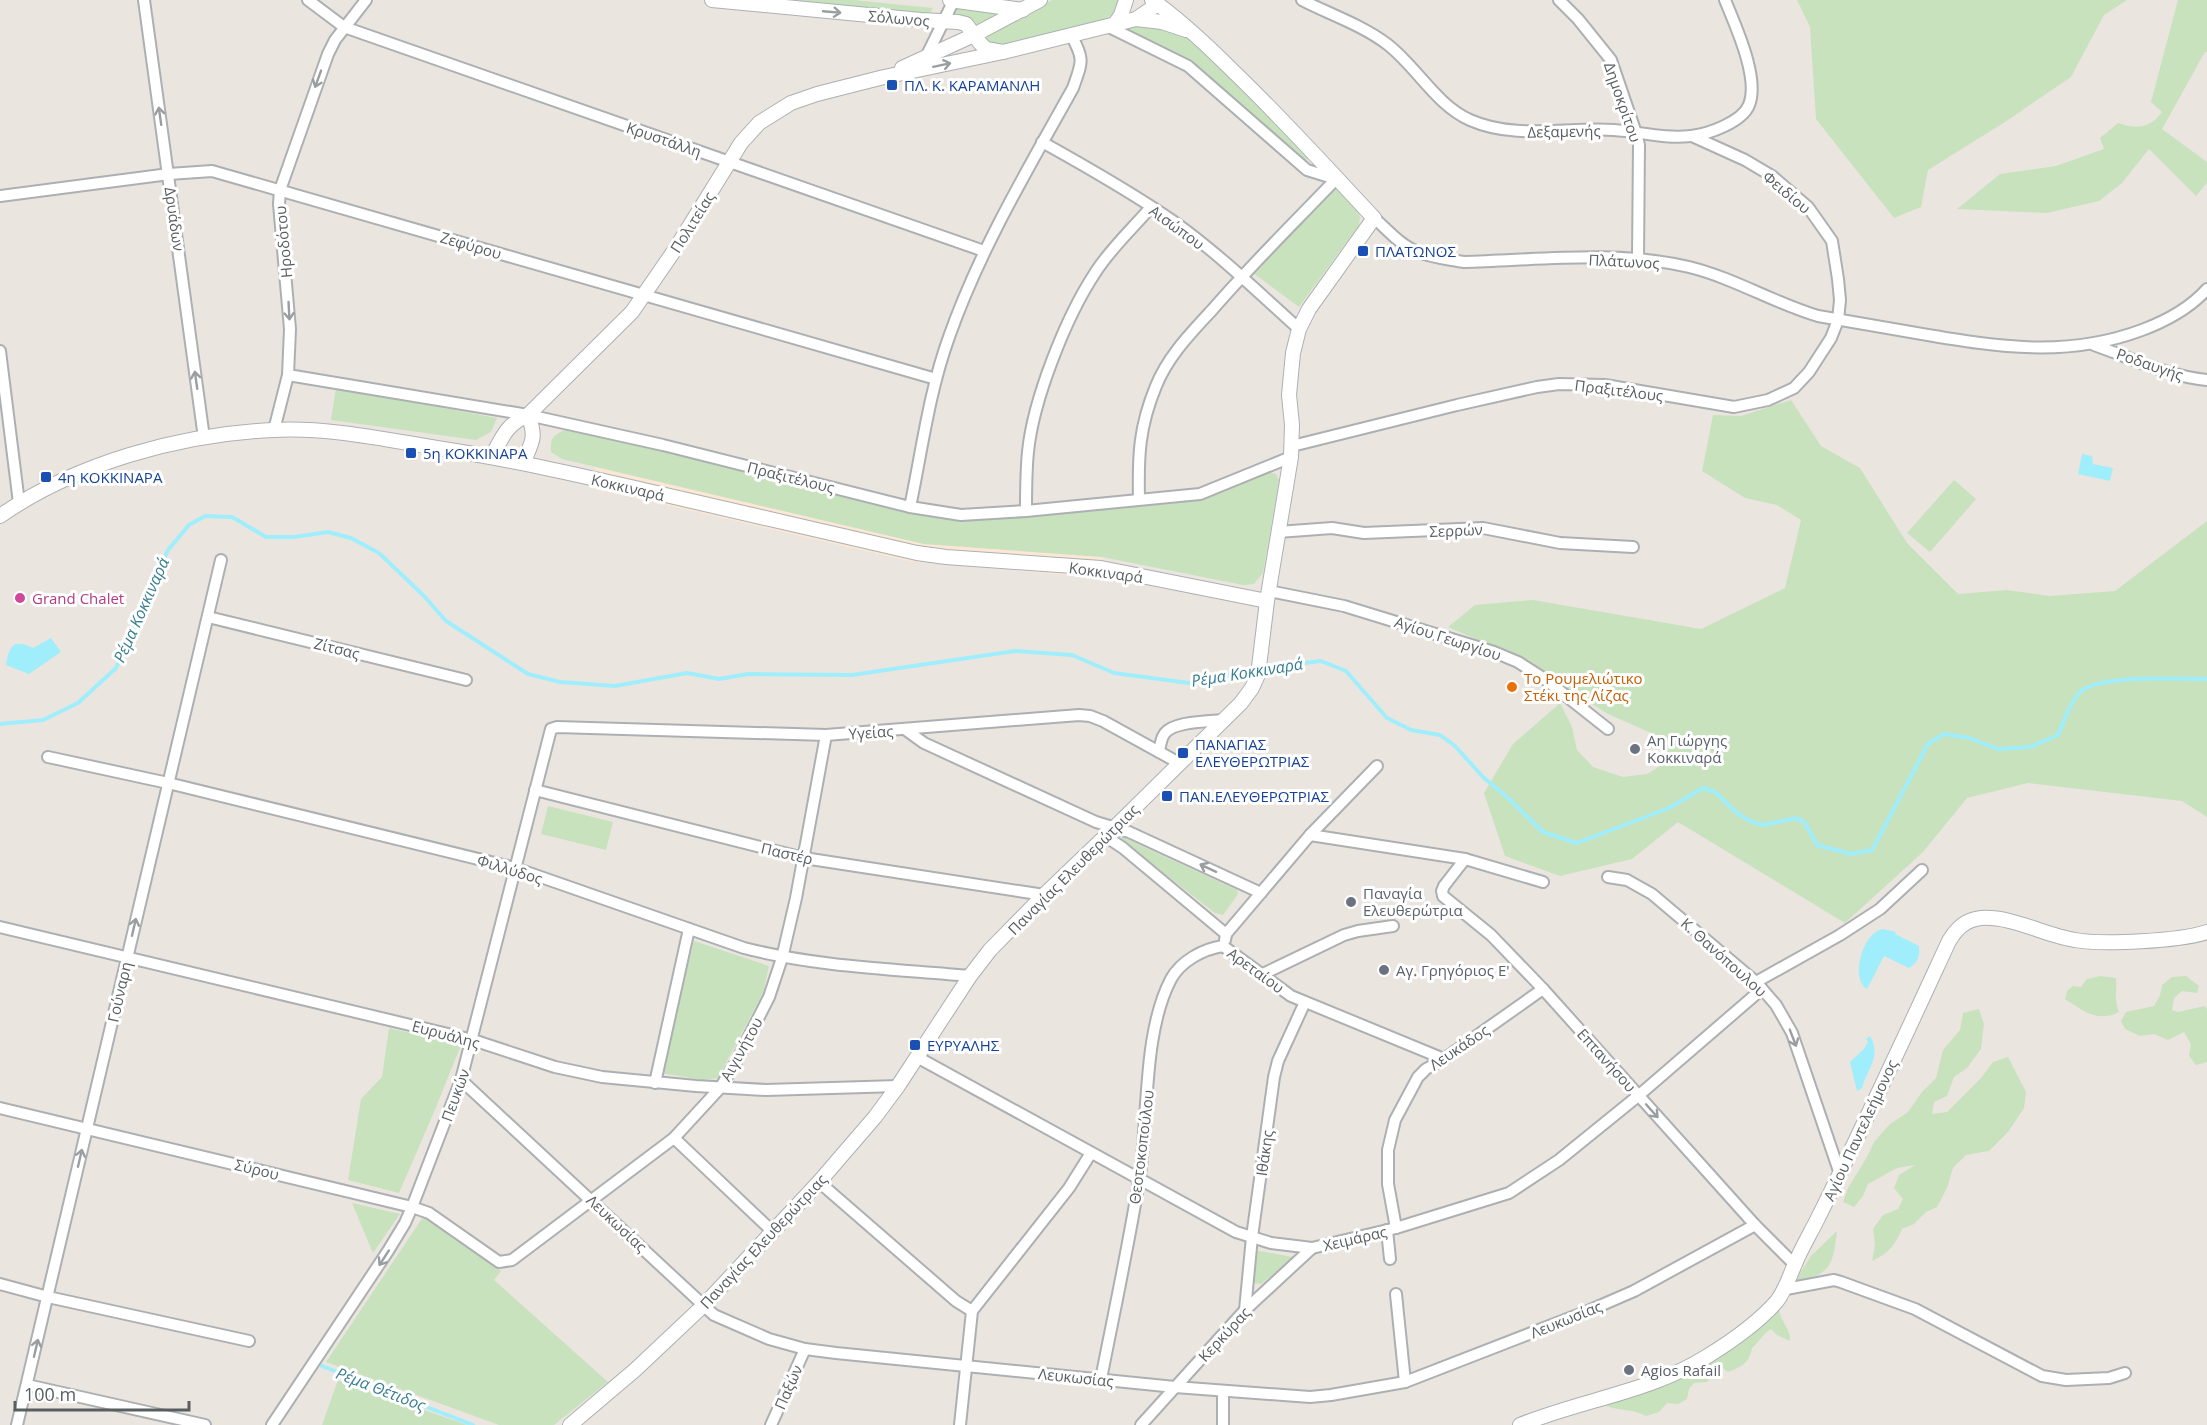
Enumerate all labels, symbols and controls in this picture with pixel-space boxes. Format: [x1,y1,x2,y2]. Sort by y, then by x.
street label: Σόλωνος [867,5,931,31]
one-way arrow [822,7,842,18]
one-way arrow [932,59,951,71]
street label: Δημοκρίτου [1600,59,1646,145]
one-way arrow [312,69,323,88]
place label: ΠΛ. Κ. ΚΑΡΑΜΑΝΛΗ [904,75,1040,95]
marker: ΠΛ. Κ. ΚΑΡΑΜΑΝΛΗ [885,78,899,92]
one-way arrow [155,107,166,127]
street label: Κρυστάλλη [624,117,704,161]
street label: Δεξαμενής [1527,120,1601,142]
street label: Φειδίου [1759,166,1815,218]
street label: Δρυάδων [161,186,189,252]
street label: Πολιτείας [665,188,719,256]
street label: Αισώπου [1146,200,1208,254]
street label: Ηροδότου [270,205,296,279]
street label: Ζεφύρου [438,227,504,263]
place label: ΠΛΑΤΩΝΟΣ [1375,241,1456,261]
marker: ΠΛΑΤΩΝΟΣ [1356,244,1370,258]
street label: Πλάτωνος [1588,249,1660,273]
one-way arrow [284,300,295,320]
street label: Ροδαυγής [2114,343,2186,385]
one-way arrow [191,371,202,391]
street label: Πραξιτέλους [1574,375,1664,405]
place label: 5η ΚΟΚΚΙΝΑΡΑ [423,443,528,463]
marker: 5η ΚΟΚΚΙΝΑΡΑ [404,446,418,460]
street label: Πραξιτέλους [745,457,837,497]
place label: 4η ΚΟΚΚΙΝΑΡΑ [58,467,163,487]
street label: Κοκκιναρά [589,469,667,505]
marker: 4η ΚΟΚΚΙΝΑΡΑ [39,470,53,484]
street label: Σερρών [1429,519,1483,541]
water label: Ρέμα Κοκκιναρά [108,553,174,666]
street label: Κοκκιναρά [1068,557,1144,587]
place label: Grand Chalet [32,588,124,608]
marker: Grand Chalet [13,591,27,605]
street label: Αγίου Γεωργίου [1392,611,1504,665]
street label: Ζίτσας [312,633,362,663]
water label: Ρέμα Κοκκιναρά [1190,652,1305,692]
place label: Το Ρουμελιώτικο Στέκι της Λίζας [1524,668,1643,705]
marker: Το Ρουμελιώτικο Στέκι της Λίζας [1505,680,1519,694]
street label: Υγείας [848,720,894,744]
place label: Αη Γιώργης Κοκκιναρά [1647,730,1727,767]
place label: ΠΑΝΑΓΙΑΣ ΕΛΕΥΘΕΡΩΤΡΙΑΣ [1195,734,1310,771]
marker: Αη Γιώργης Κοκκιναρά [1628,742,1642,756]
marker: ΠΑΝΑΓΙΑΣ ΕΛΕΥΘΕΡΩΤΡΙΑΣ [1176,746,1190,760]
place label: ΠΑΝ.ΕΛΕΥΘΕΡΩΤΡΙΑΣ [1179,786,1329,806]
marker: ΠΑΝ.ΕΛΕΥΘΕΡΩΤΡΙΑΣ [1160,789,1174,803]
street label: Παναγίας Ελευθερώτριας [1003,799,1143,939]
street label: Παστέρ [759,837,815,869]
street label: Φιλλύδος [475,850,545,888]
one-way arrow [1200,862,1218,873]
place label: Παναγία Ελευθερώτρια [1363,883,1463,920]
marker: Παναγία Ελευθερώτρια [1344,895,1358,909]
street label: Κ. Θανόπουλου [1677,913,1771,1001]
one-way arrow [129,918,141,937]
street label: Αρεταίου [1224,943,1288,997]
street label: Γούναρη [102,960,136,1024]
place label: Αγ. Γρηγόριος Ε' [1396,960,1510,980]
marker: Αγ. Γρηγόριος Ε' [1377,963,1391,977]
street label: Αιγινήτου [715,1014,767,1084]
street label: Ευρυάλης [410,1015,482,1053]
street label: Λευκάδος [1425,1020,1493,1074]
street label: Επτανήσου [1573,1024,1641,1096]
one-way arrow [1789,1028,1800,1047]
place label: ΕΥΡΥΑΛΗΣ [927,1035,1000,1055]
marker: ΕΥΡΥΑΛΗΣ [908,1038,922,1052]
street label: Αγίου Παντελεήμονος [1818,1056,1902,1204]
street label: Πευκών [436,1066,474,1124]
street label: Θεοτοκοπούλου [1124,1089,1158,1205]
one-way arrow [1645,1103,1659,1118]
street label: Ιθάκης [1251,1129,1277,1177]
one-way arrow [75,1149,87,1168]
street label: Σύρου [233,1154,281,1184]
street label: Παναγίας Ελευθερώτριας [695,1169,831,1313]
street label: Λευκωσίας [583,1190,651,1256]
street label: Χειμάρας [1321,1221,1389,1255]
one-way arrow [377,1249,390,1266]
street label: Λευκωσίας [1527,1296,1605,1342]
street label: Κερκύρας [1194,1302,1254,1366]
one-way arrow [30,1338,42,1357]
place label: Agios Rafail [1641,1360,1721,1380]
water label: Ρέμα Θέτιδος [333,1362,430,1416]
street label: Παξών [769,1362,807,1412]
street label: Λευκωσίας [1037,1363,1115,1391]
marker: Agios Rafail [1622,1363,1636,1377]
scale bar [15,1374,189,1412]
text: 100 m [24,1382,76,1406]

